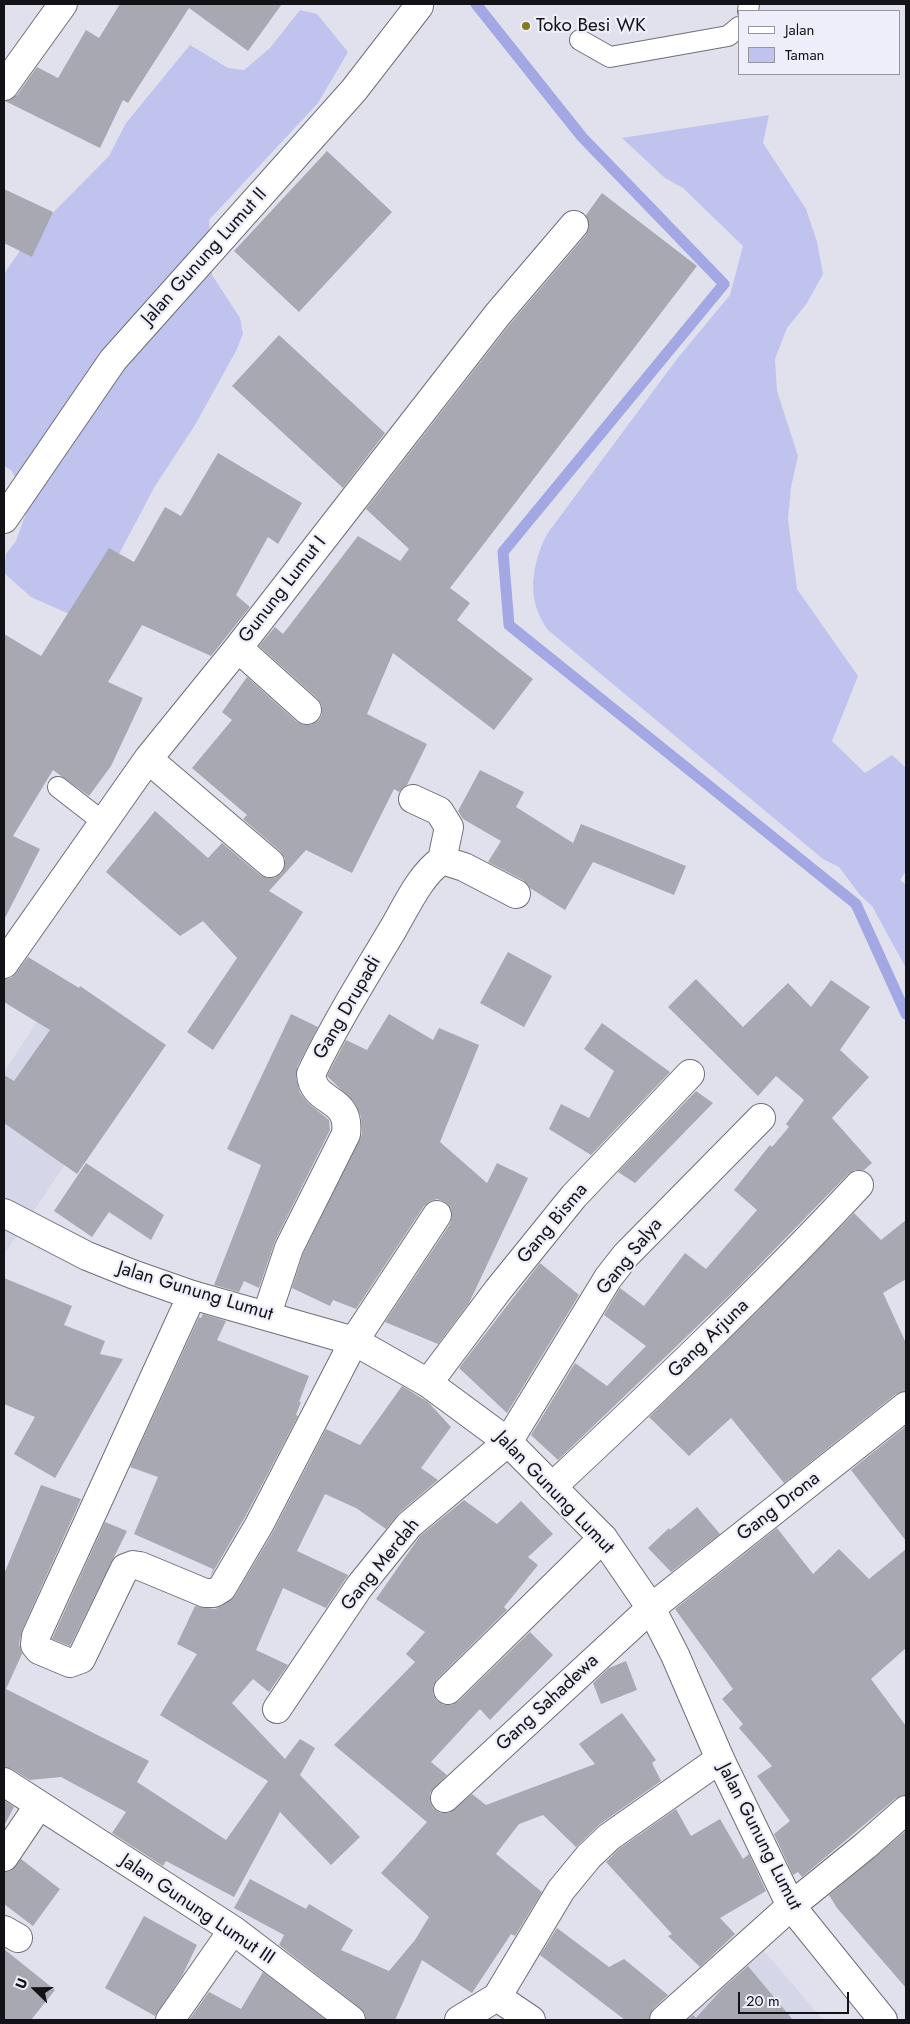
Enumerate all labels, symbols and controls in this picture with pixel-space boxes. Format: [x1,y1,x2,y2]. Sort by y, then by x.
legend [738,10,900,75]
place label: Toko Besi WK [536,15,646,37]
text: Jalan [785,19,814,41]
marker: Toko Besi WK [520,20,532,32]
text: Taman [785,44,824,66]
street label: Jalan Gunung Lumut II [137,184,273,330]
street label: Gunung Lumut I [234,532,332,648]
street label: Gang Drupadi [309,952,387,1064]
street label: Gang Bisma [513,1179,593,1269]
street label: Gang Salya [592,1214,668,1300]
street label: Jalan Gunung Lumut [114,1257,276,1327]
street label: Gang Arjuna [664,1295,754,1383]
street label: Jalan Gunung Lumut [490,1427,618,1559]
street label: Gang Drona [733,1468,825,1546]
street label: Gang Merdah [337,1514,425,1616]
street label: Gang Sahadewa [492,1650,604,1756]
street label: Jalan Gunung Lumut [712,1760,806,1914]
street label: Jalan Gunung Lumut III [116,1850,278,1970]
north arrow [10,1964,60,2014]
text: U [10,1975,32,1992]
scale bar [740,1982,851,2014]
text: 20 m [746,1990,780,2012]

